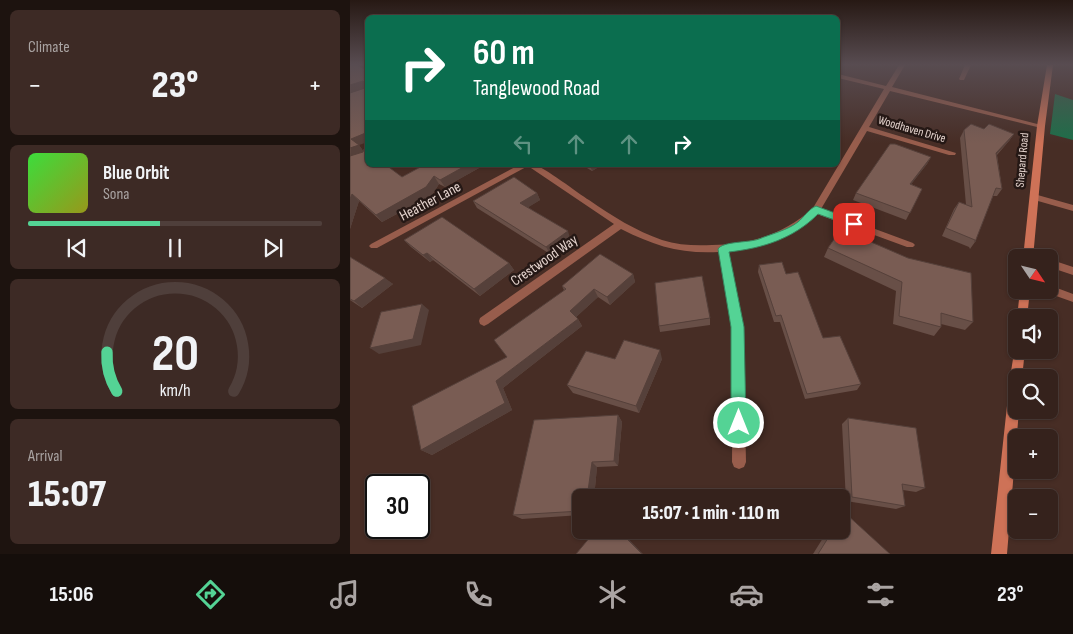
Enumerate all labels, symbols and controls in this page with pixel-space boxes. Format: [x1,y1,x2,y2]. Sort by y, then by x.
text: 60 m [473,32,535,75]
icon: right [390,35,455,100]
text: Climate [28,38,70,57]
text: 23° [152,63,198,108]
text: − [28,69,42,102]
text: + [308,69,322,102]
text: Tanglewood Road [473,75,600,102]
street label: Woodhaven Drive [876,113,948,146]
icon: left [509,130,537,158]
icon: ahead [562,130,590,158]
icon: ahead [615,130,643,158]
icon: right [668,130,696,158]
street label: Shepard Road [1013,132,1032,188]
text: Blue Orbit [103,162,169,185]
street label: Heather Lane [396,177,464,226]
text: Sona [103,185,130,204]
pin [833,203,875,245]
icon: arrive [840,210,868,238]
street label: Crestwood Way [507,230,582,290]
icon: previous [63,234,91,262]
icon: pause [161,234,189,262]
icon: next [259,234,287,262]
north arrow [1008,249,1058,299]
map controls [1008,249,1058,539]
button: sound [1008,309,1058,359]
text: 20 [151,323,199,386]
button: search [1008,369,1058,419]
text: km/h [160,380,190,401]
position arrow [712,396,764,448]
button: + [1008,429,1058,479]
text: Arrival [28,447,62,466]
text: 15:07 [28,472,106,517]
speed limit sign: 30 [365,474,430,539]
button: − [1008,489,1058,539]
text: 15:07 · 1 min · 110 m [642,502,780,525]
icon: directions [193,577,228,612]
icon: music [327,577,362,612]
icon: phone [461,577,496,612]
icon: climate [595,577,630,612]
icon: car [729,577,764,612]
icon: filters [863,577,898,612]
text: 15:06 [50,581,94,608]
text: 23° [997,581,1023,608]

